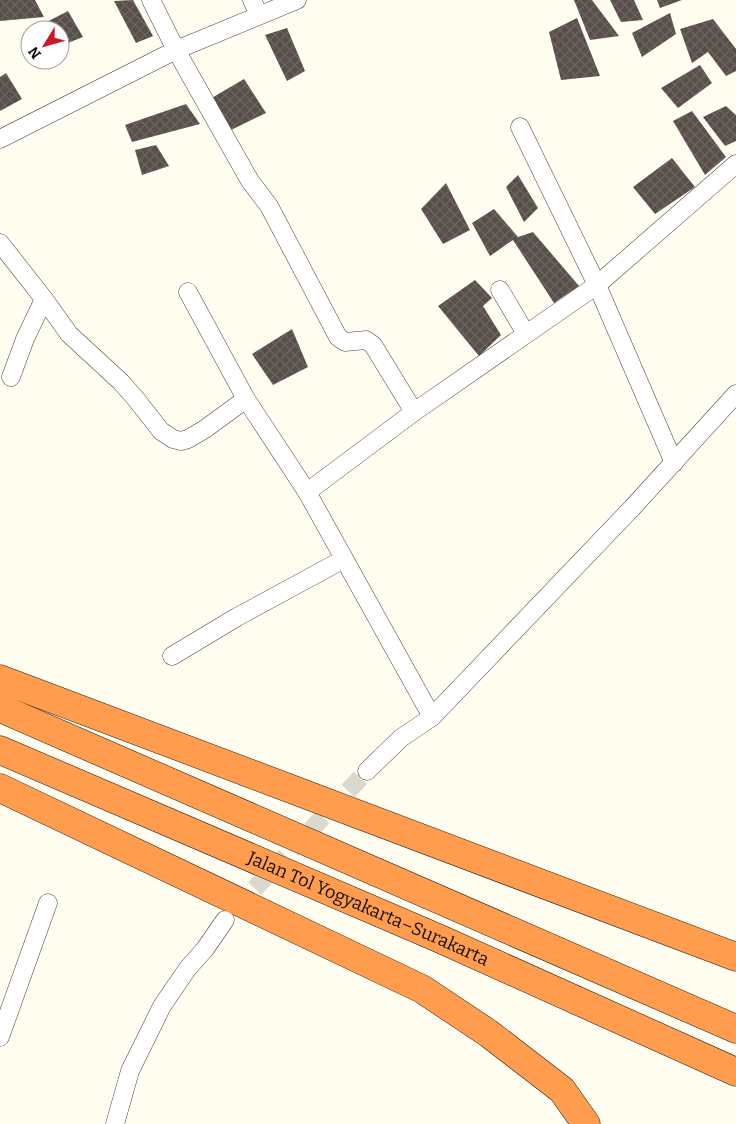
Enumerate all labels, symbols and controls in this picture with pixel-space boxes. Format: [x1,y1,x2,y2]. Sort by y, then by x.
north arrow [20,20,70,70]
text: N [25,43,45,62]
street label: Jalan Tol Yogyakarta–Surakarta [243,846,493,971]

